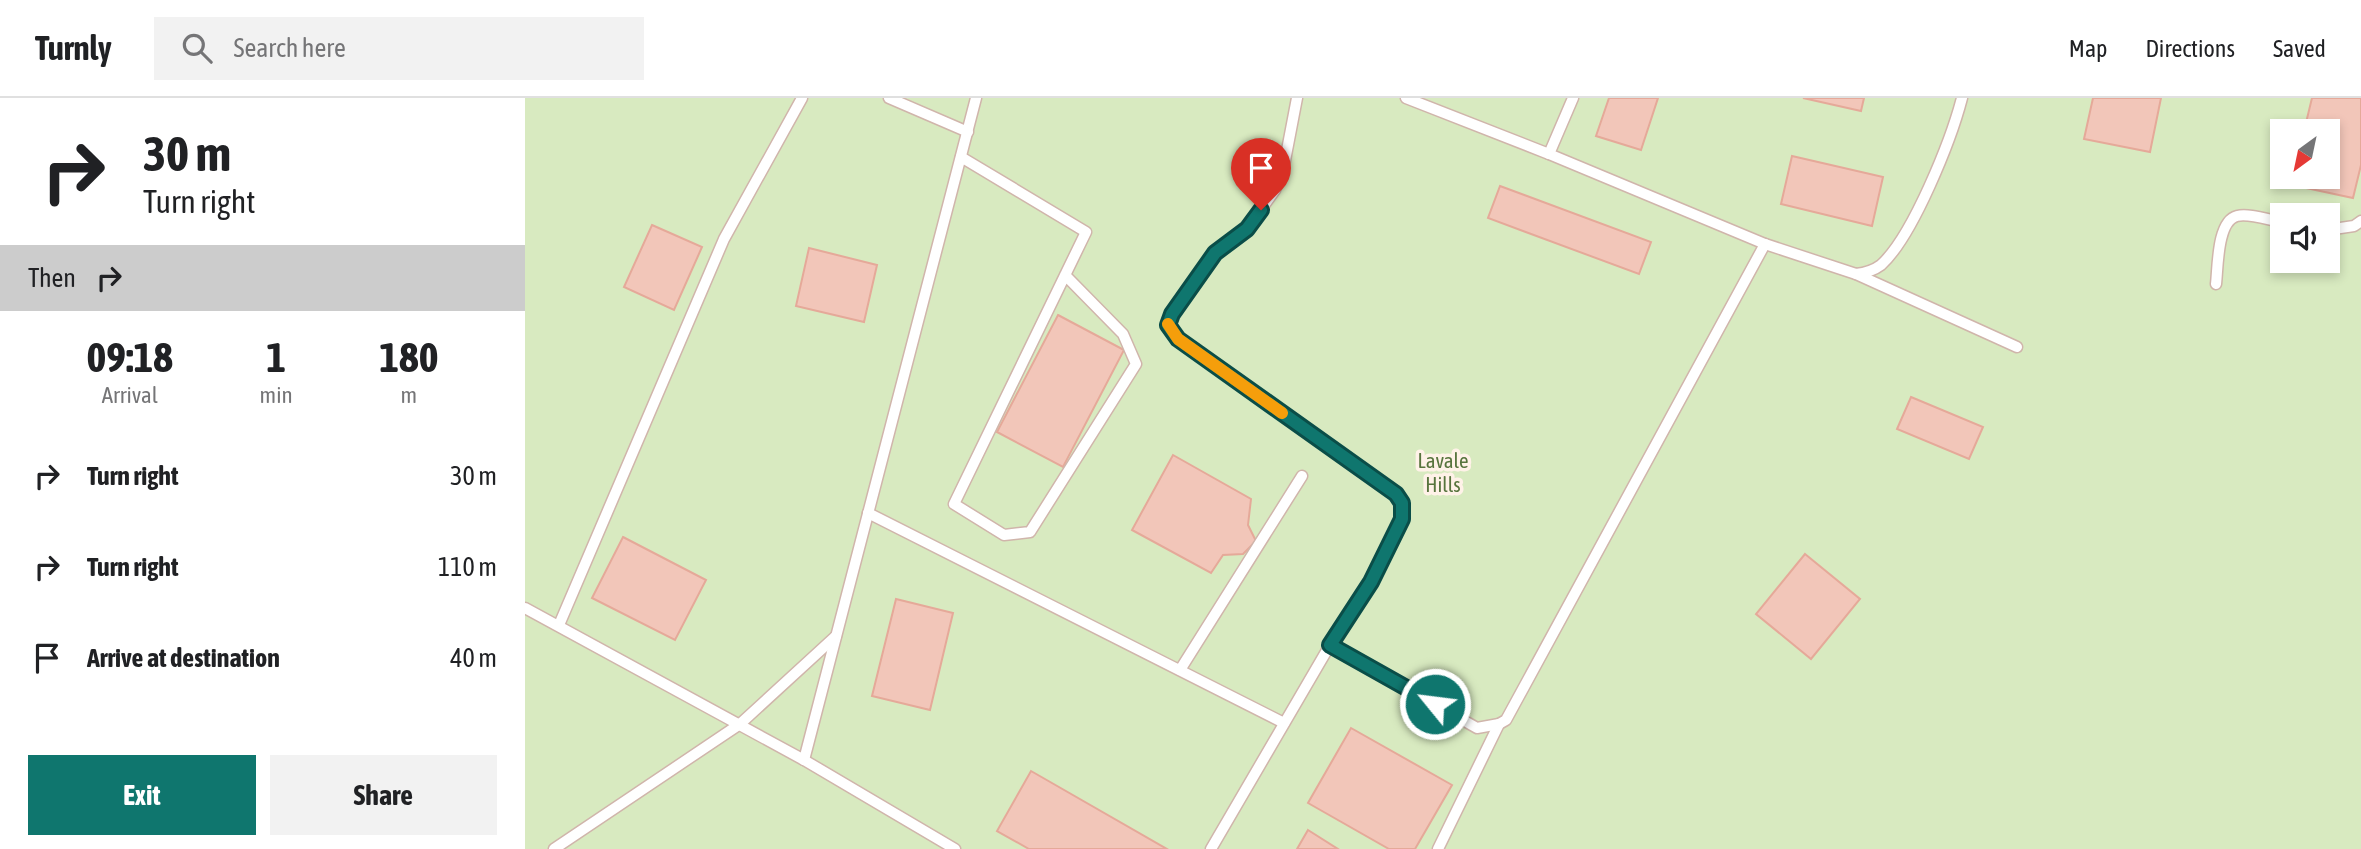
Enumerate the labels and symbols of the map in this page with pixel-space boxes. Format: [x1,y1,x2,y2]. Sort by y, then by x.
north arrow [2270,119,2340,189]
pin [1231,138,1291,210]
park label: Lavale Hills [1418,448,1469,496]
position arrow [1398,667,1472,741]

